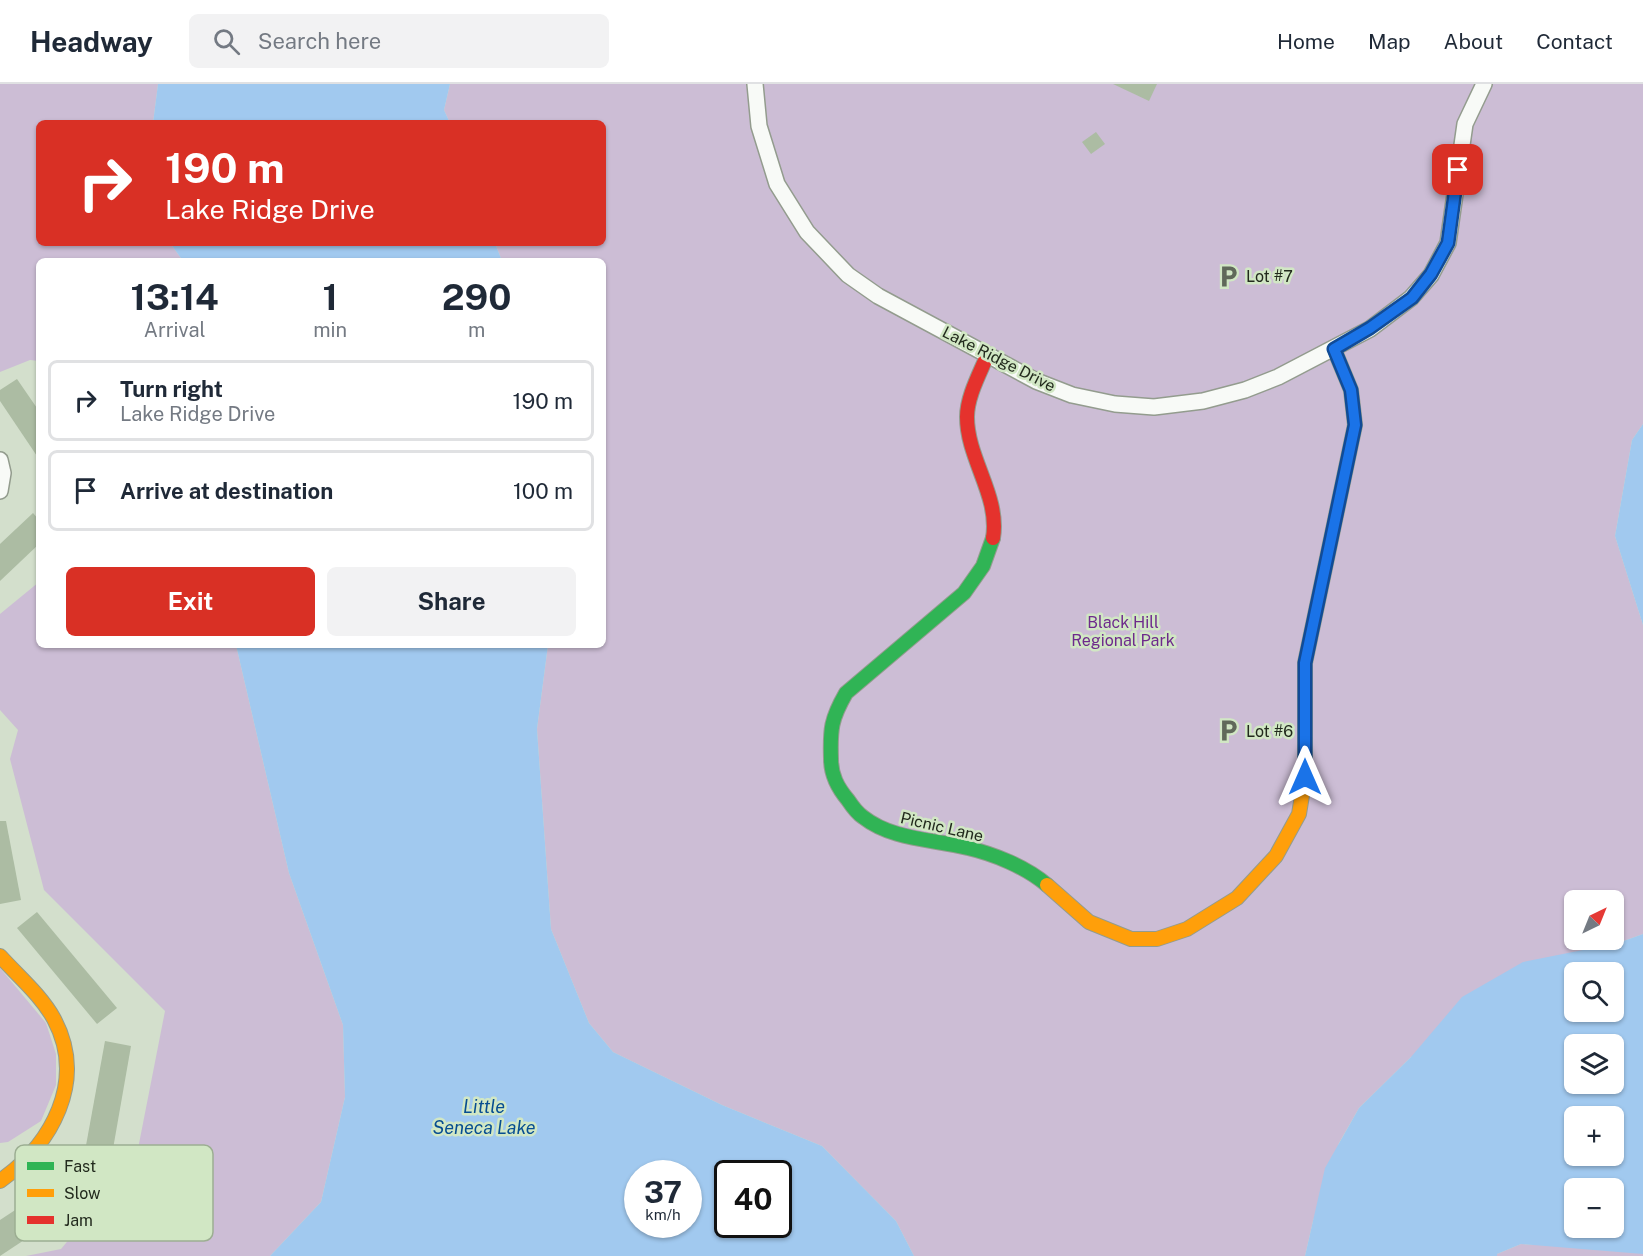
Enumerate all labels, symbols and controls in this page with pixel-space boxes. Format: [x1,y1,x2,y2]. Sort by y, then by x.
search box [189,14,609,68]
text: Headway [30,25,153,58]
icon: search [210,25,243,58]
text: Search here [258,28,381,54]
text: Home [1277,29,1335,54]
text: Map [1368,29,1411,54]
text: About [1444,29,1503,54]
text: Contact [1536,29,1613,54]
text: 190 m [165,143,285,192]
icon: right [66,144,144,222]
pin [1432,144,1483,195]
icon: arrive [1441,153,1474,186]
text: Lake Ridge Drive [165,193,375,225]
parking icon: Lot #7 [1215,263,1241,289]
place label: Lot #7 [1246,267,1293,286]
text: 13:14 [131,276,219,318]
text: 1 [322,276,338,318]
text: 290 [442,276,511,318]
text: Arrival [144,318,206,342]
text: min [313,318,347,342]
text: m [468,318,485,342]
street label: Lake Ridge Drive [939,322,1059,396]
text: Turn right [120,376,223,402]
icon: right [69,384,102,417]
text: 190 m [513,388,573,414]
text: Lake Ridge Drive [120,402,275,426]
icon: arrive [69,474,102,507]
text: Arrive at destination [120,478,333,504]
text: 100 m [513,478,573,504]
button: Exit [66,567,315,636]
button: Share [327,567,576,636]
park label: Black Hill Regional Park [1071,613,1175,650]
parking icon: Lot #6 [1215,718,1241,744]
place label: Lot #6 [1246,722,1293,741]
position arrow [1273,745,1337,809]
street label: Picnic Lane [899,808,985,846]
north arrow [1564,890,1624,950]
map controls [1564,890,1624,1238]
button: search [1564,962,1624,1022]
button: layers [1564,1034,1624,1094]
water label: Little Seneca Lake [432,1096,536,1138]
button: + [1564,1106,1624,1166]
legend [15,1145,213,1241]
text: Fast [64,1157,96,1176]
speed limit sign: 40 [714,1160,792,1238]
text: 37 [644,1174,682,1210]
button: − [1564,1178,1624,1238]
text: Slow [64,1184,101,1203]
text: km/h [645,1206,681,1223]
text: Jam [64,1211,93,1230]

